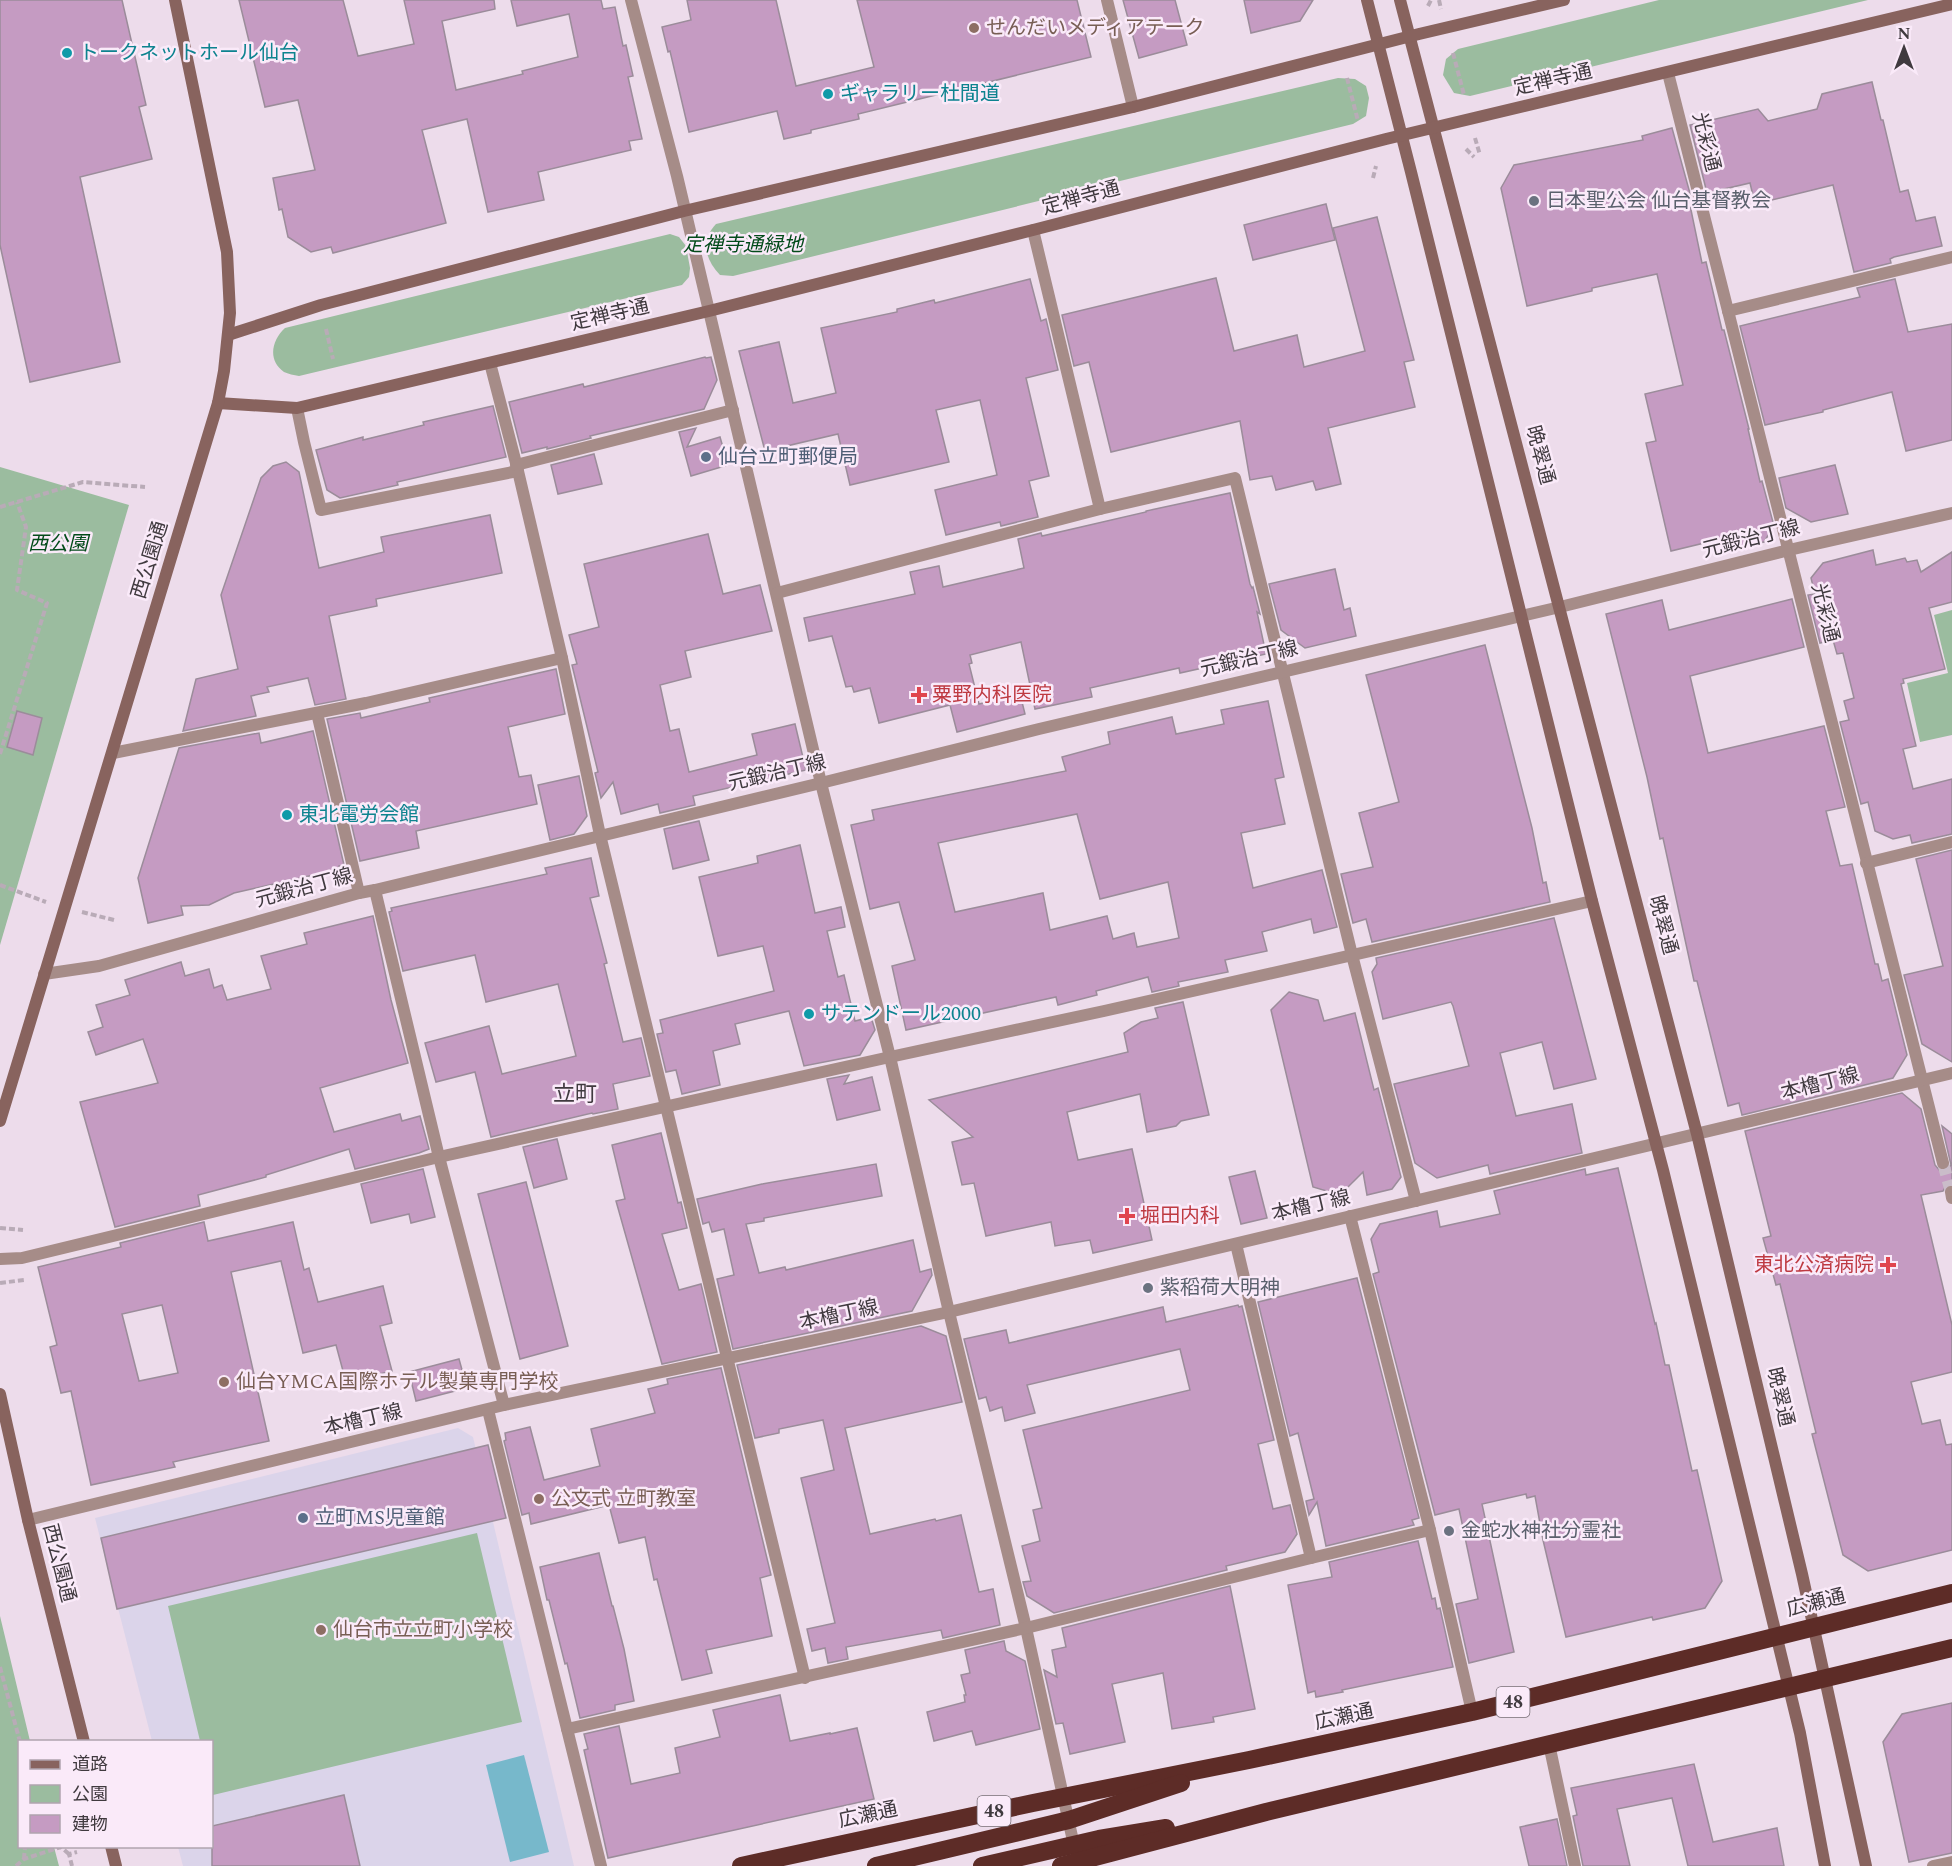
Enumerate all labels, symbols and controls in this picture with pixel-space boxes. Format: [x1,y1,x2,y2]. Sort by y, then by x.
place label: せんだいメディアテーク [986,13,1205,43]
north arrow [1874,18,1934,78]
marker: せんだいメディアテーク [967,21,981,35]
text: N [1897,22,1911,46]
place label: トークネットホール仙台 [79,38,299,68]
marker: トークネットホール仙台 [60,46,74,60]
street label: 定禅寺通 [1511,56,1595,104]
place label: ギャラリー杜間道 [840,79,1000,109]
marker: ギャラリー杜間道 [821,87,835,101]
street label: 光彩通 [1684,109,1728,175]
street label: 定禅寺通 [1038,173,1124,223]
place label: 日本聖公会 仙台基督教会 [1546,186,1771,216]
marker: 日本聖公会 仙台基督教会 [1527,194,1541,208]
park label: 定禅寺通緑地 [683,230,805,260]
street label: 定禅寺通 [568,291,652,339]
street label: 晩翠通 [1518,422,1562,488]
place label: 仙台立町郵便局 [718,442,858,472]
marker: 仙台立町郵便局 [699,450,713,464]
street label: 元鍛治丁線 [1699,512,1803,566]
street label: 西公園通 [124,517,176,603]
park label: 西公園 [28,529,91,559]
street label: 光彩通 [1803,580,1847,646]
street label: 元鍛治丁線 [1197,633,1301,685]
place label: 粟野内科医院 [932,680,1052,710]
marker: 粟野内科医院 [910,686,928,704]
street label: 元鍛治丁線 [725,747,829,799]
place label: 東北電労会館 [299,800,419,830]
marker: 東北電労会館 [280,808,294,822]
street label: 元鍛治丁線 [252,861,356,915]
street label: 晩翠通 [1641,892,1685,958]
place label: サテンドール2000 [821,999,981,1029]
marker: サテンドール2000 [802,1007,816,1021]
street label: 本櫓丁線 [1778,1060,1862,1108]
district label: 立町 [553,1078,597,1111]
street label: 本櫓丁線 [1269,1182,1353,1230]
place label: 堀田内科 [1140,1201,1220,1231]
marker: 堀田内科 [1118,1207,1136,1225]
place label: 東北公済病院 [1754,1250,1874,1280]
marker: 東北公済病院 [1879,1256,1897,1274]
place label: 紫稻荷大明神 [1160,1273,1280,1303]
marker: 紫稻荷大明神 [1141,1281,1155,1295]
street label: 本櫓丁線 [797,1292,881,1338]
street label: 晩翠通 [1759,1364,1801,1430]
place label: 仙台YMCA国際ホテル製菓専門学校 [236,1367,559,1397]
marker: 仙台YMCA国際ホテル製菓専門学校 [217,1375,231,1389]
street label: 本櫓丁線 [321,1396,405,1444]
place label: 公文式 立町教室 [551,1484,696,1514]
marker: 公文式 立町教室 [532,1492,546,1506]
place label: 立町MS児童館 [315,1503,445,1533]
marker: 立町MS児童館 [296,1511,310,1525]
place label: 金蛇水神社分霊社 [1461,1516,1621,1546]
street label: 西公園通 [35,1521,83,1605]
marker: 金蛇水神社分霊社 [1442,1524,1456,1538]
street label: 広瀬通 [1783,1581,1849,1625]
place label: 仙台市立立町小学校 [333,1615,513,1645]
marker: 仙台市立立町小学校 [314,1623,328,1637]
road number: 48 [1496,1687,1530,1717]
street label: 広瀬通 [1312,1696,1376,1738]
legend [18,1740,213,1848]
text: 道路 [72,1751,108,1778]
text: 公園 [72,1781,108,1808]
street label: 広瀬通 [836,1794,900,1836]
road number: 48 [978,1796,1010,1826]
text: 建物 [72,1811,108,1838]

